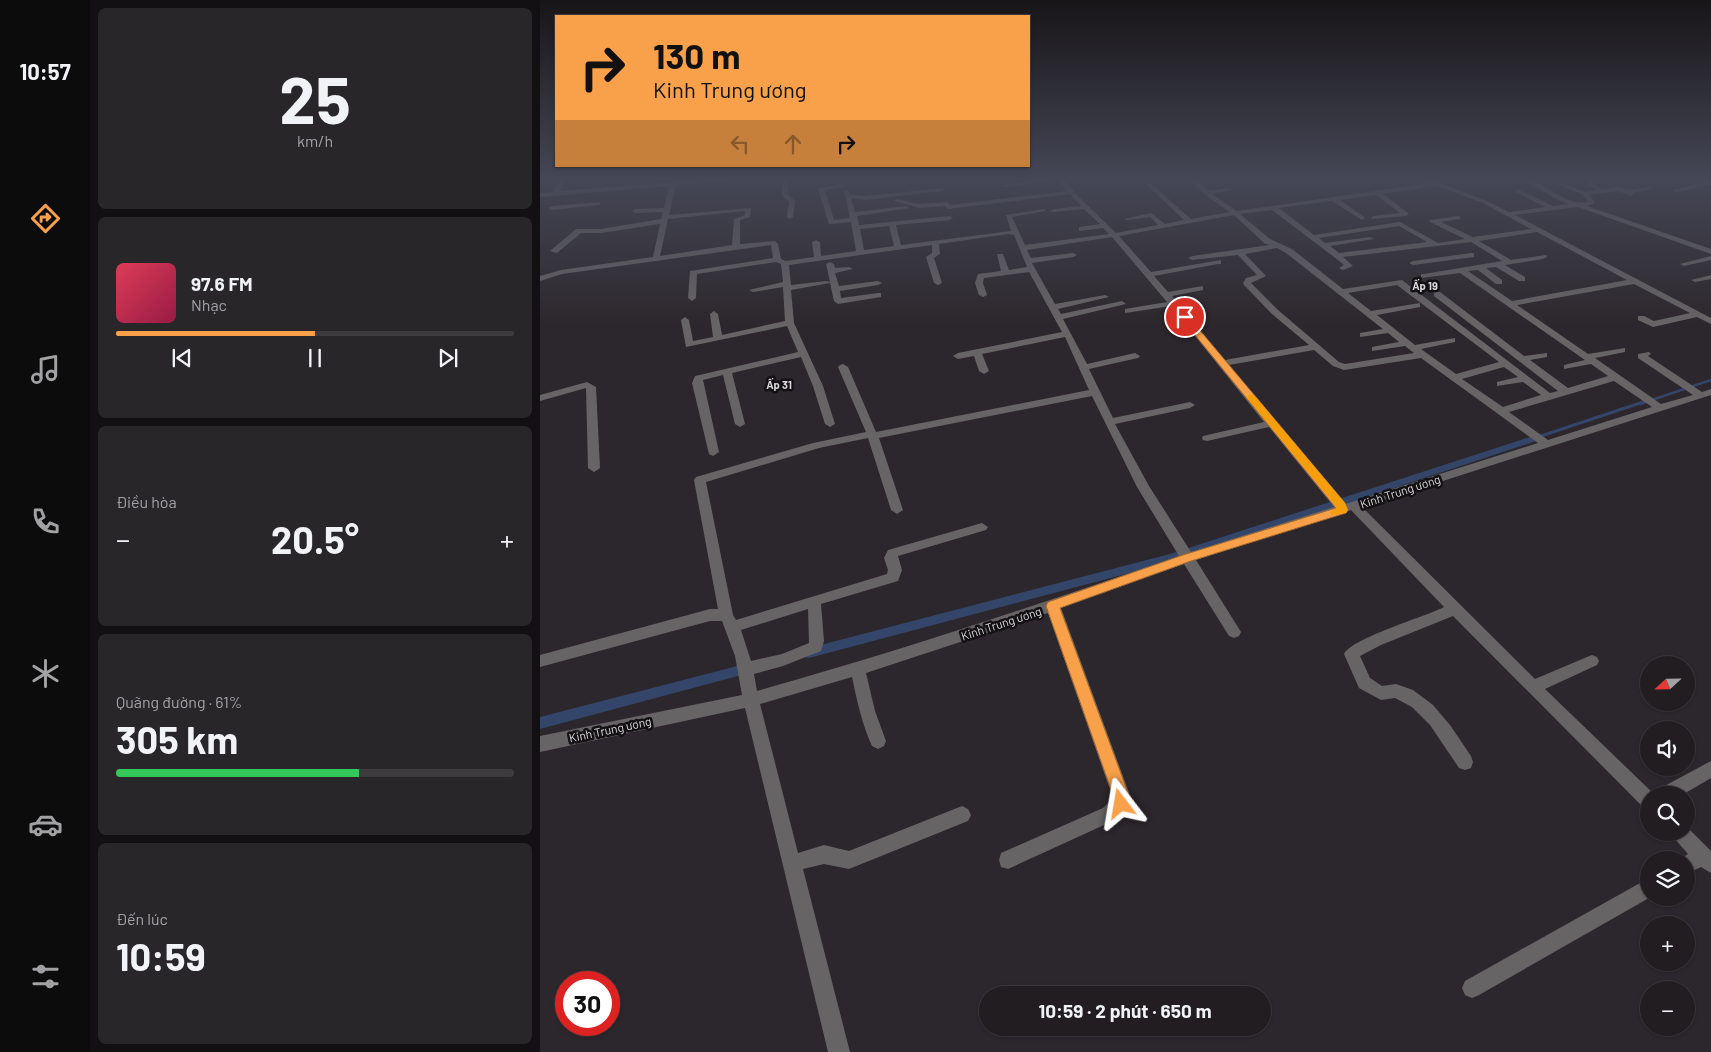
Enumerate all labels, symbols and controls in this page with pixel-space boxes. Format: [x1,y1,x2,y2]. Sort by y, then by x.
text: 130 m [653,34,740,76]
icon: right [570,35,635,100]
text: 10:57 [19,58,71,84]
text: 25 [279,59,351,137]
text: Kinh Trung ương [653,76,807,102]
icon: left [726,130,754,158]
icon: ahead [779,130,807,158]
icon: right [832,130,860,158]
text: km/h [297,131,333,150]
icon: directions [28,201,63,236]
text: 97.6 FM [191,272,253,295]
district label: Ấp 19 [1412,278,1438,292]
text: Nhạc [191,295,227,314]
pin [1164,296,1206,338]
icon: arrive [1171,303,1199,331]
icon: previous [168,344,196,372]
icon: pause [301,344,329,372]
icon: next [434,344,462,372]
icon: music [28,352,63,387]
district label: Ấp 31 [766,377,792,391]
street label: Kinh Trung ương [1358,471,1442,511]
text: Điều hòa [116,492,177,511]
icon: phone [28,504,63,539]
text: 20.5° [271,516,359,562]
text: − [116,522,130,556]
text: + [500,522,514,556]
street label: Kinh Trung ương [959,603,1043,643]
icon: climate [28,656,63,691]
north arrow [1640,656,1695,711]
map controls [1640,656,1695,1036]
text: Quãng đường · 61% [116,692,242,711]
street label: Kinh Trung ương [568,713,652,745]
text: 305 km [116,716,238,762]
button: sound [1640,721,1695,776]
position arrow [1094,777,1146,829]
button: search [1640,786,1695,841]
icon: car [28,807,63,842]
button: layers [1640,851,1695,906]
text: Đến lúc [116,909,168,928]
button: + [1640,916,1695,971]
text: 10:59 [116,933,206,979]
icon: filters [28,959,63,994]
speed limit sign: 30 [555,971,620,1036]
button: − [1640,981,1695,1036]
text: 10:59 · 2 phút · 650 m [1038,999,1212,1022]

